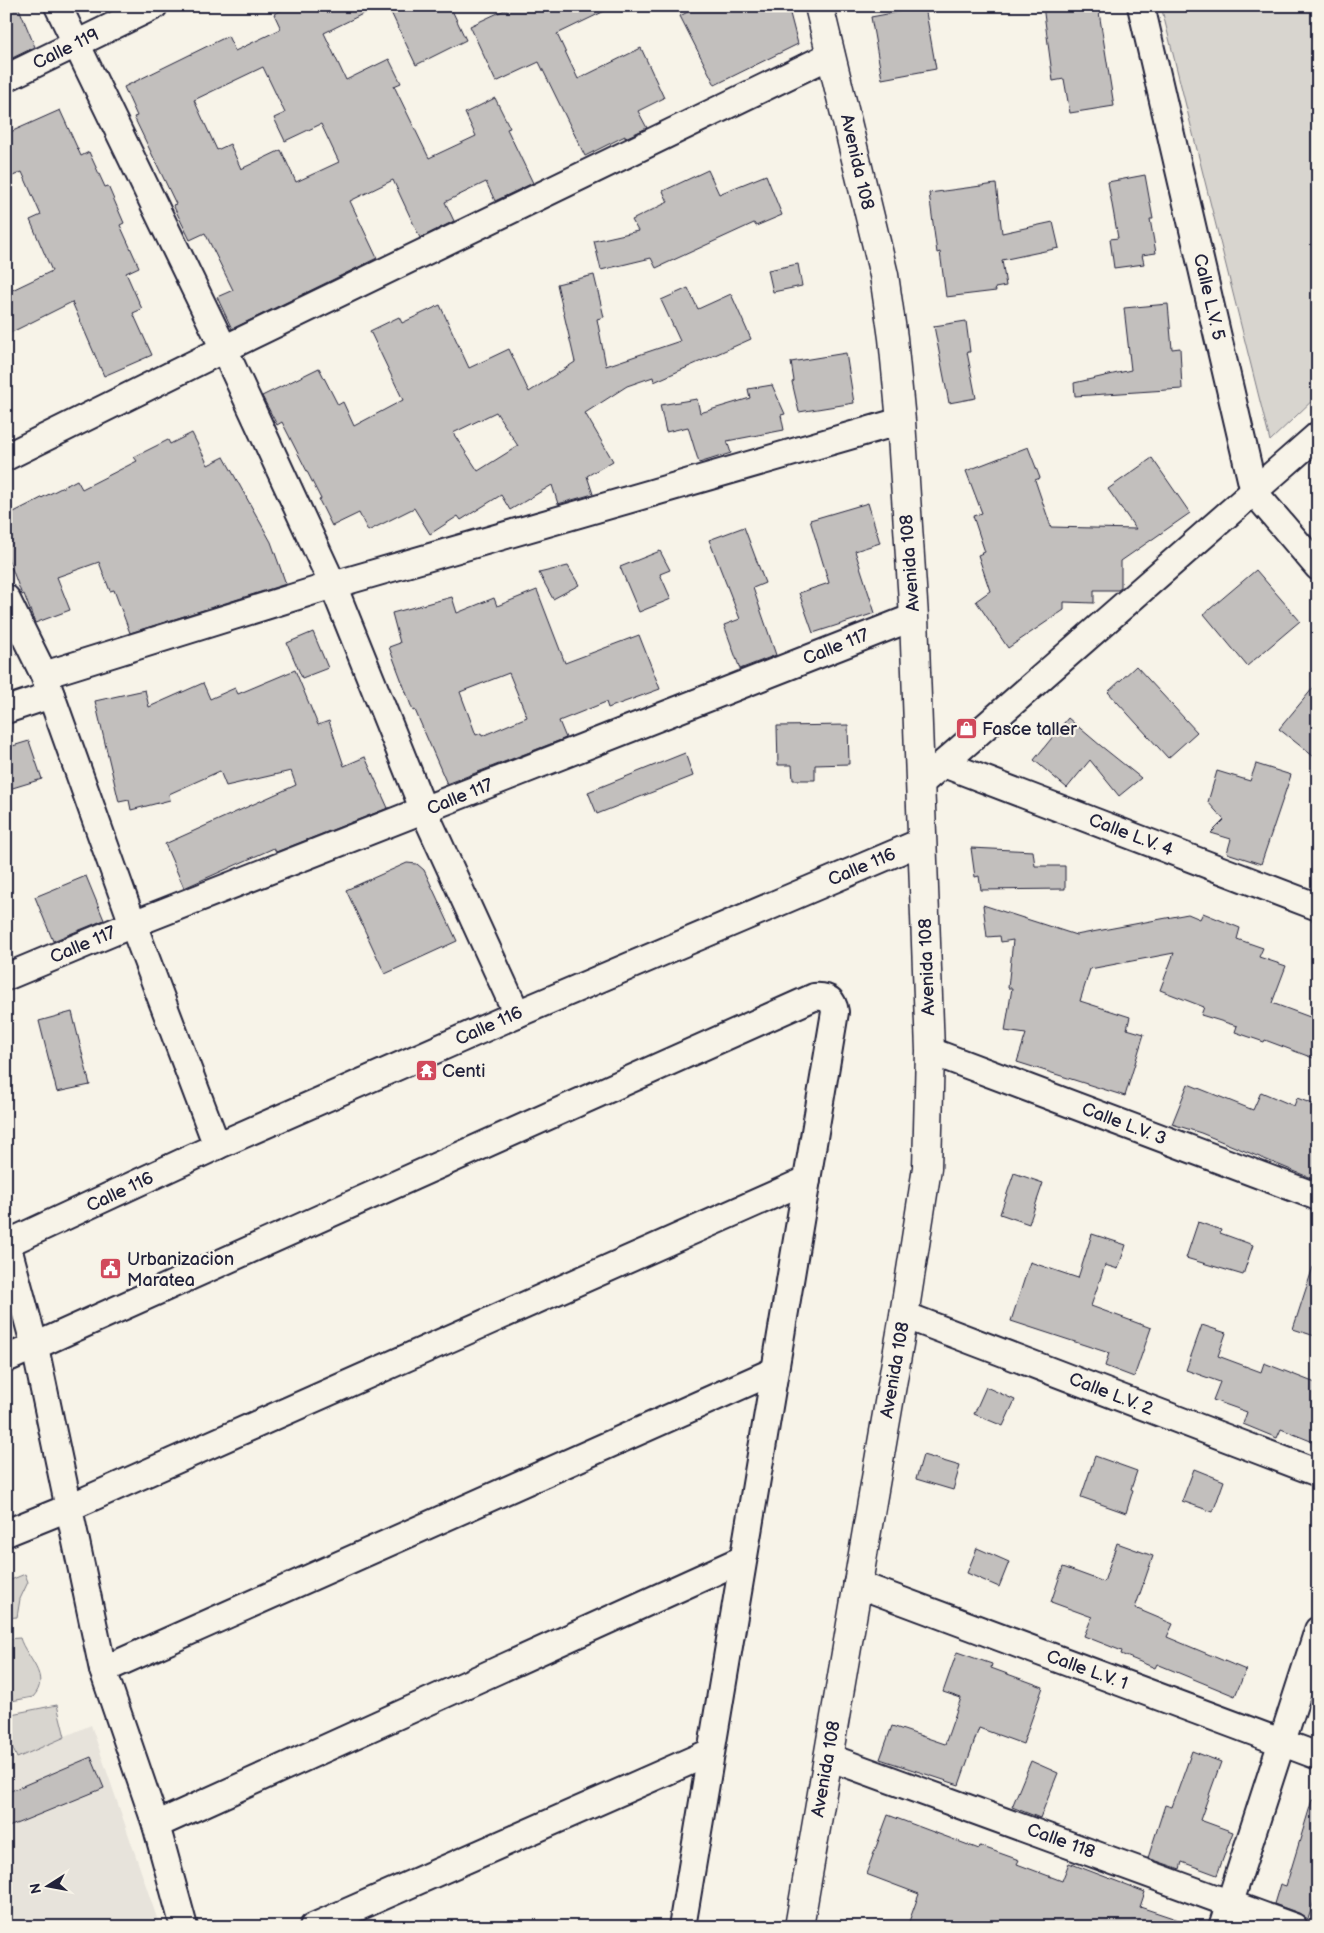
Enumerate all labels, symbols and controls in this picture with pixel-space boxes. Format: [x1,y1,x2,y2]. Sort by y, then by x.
street label: Calle 119 [30,24,102,74]
street label: Avenida 108 [836,112,878,212]
street label: Calle L.V. 5 [1189,252,1229,342]
street label: Avenida 108 [896,514,924,612]
street label: Calle 117 [800,624,872,670]
shop icon: Fasce taller [954,717,978,741]
place label: Fasce taller [982,719,1077,740]
street label: Calle 117 [424,774,496,820]
street label: Calle L.V. 4 [1086,809,1176,861]
street label: Calle 116 [825,843,899,891]
street label: Avenida 108 [915,918,939,1016]
street label: Calle 117 [47,922,119,968]
street label: Calle 116 [452,1002,526,1050]
temple icon: Centi [414,1059,438,1083]
place label: Centi [442,1061,485,1082]
street label: Calle L.V. 3 [1079,1098,1169,1150]
street label: Calle 116 [83,1167,157,1217]
place label: Urbanizacion Maratea [127,1249,234,1291]
public building icon: Urbanizacion Maratea [99,1257,123,1281]
street label: Avenida 108 [876,1320,914,1420]
street label: Calle L.V. 2 [1066,1368,1156,1420]
street label: Calle L.V. 1 [1044,1646,1130,1694]
street label: Avenida 108 [807,1719,845,1819]
street label: Calle 118 [1024,1819,1098,1863]
north arrow [22,1860,72,1910]
text: N [26,1882,45,1895]

